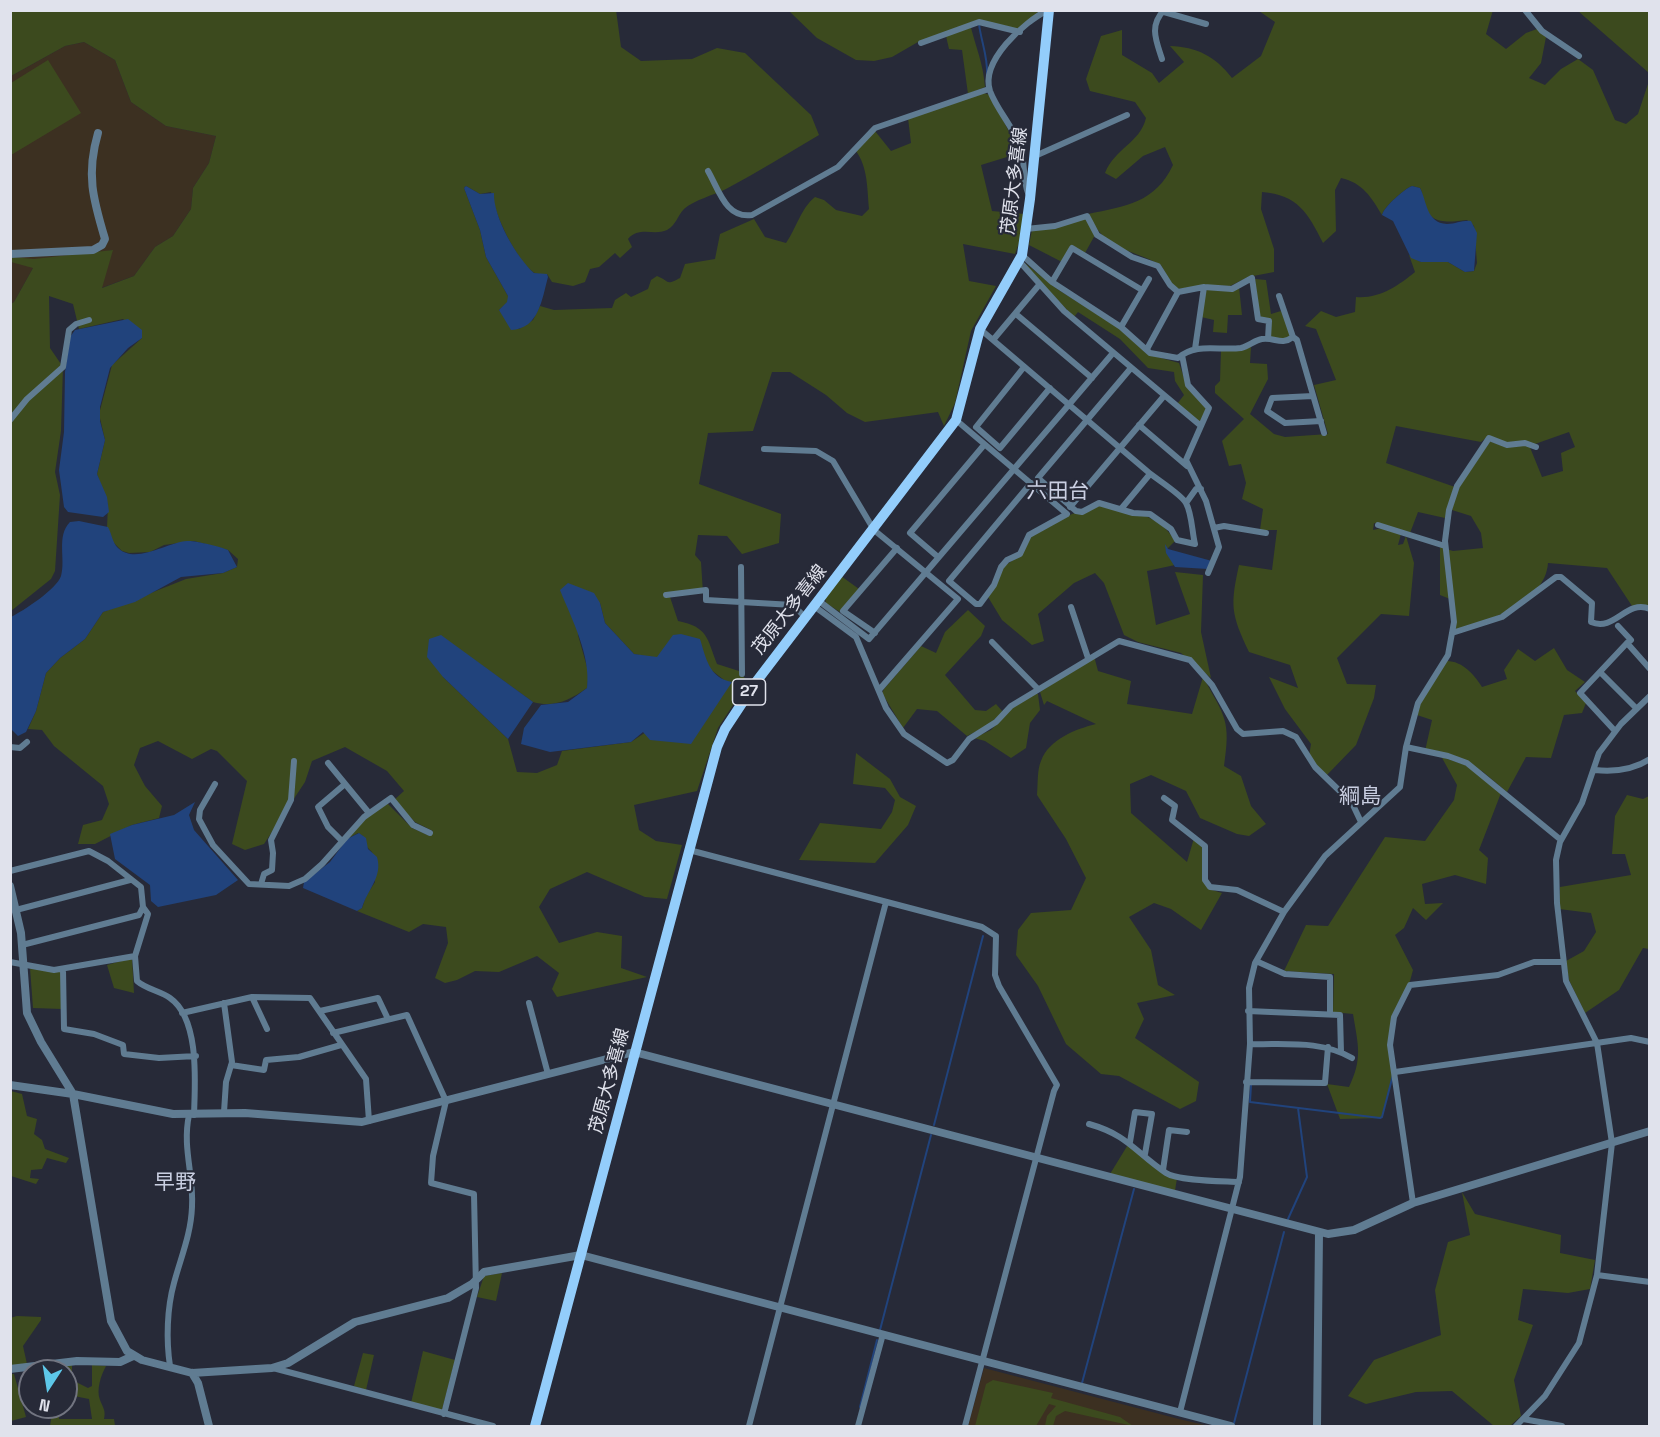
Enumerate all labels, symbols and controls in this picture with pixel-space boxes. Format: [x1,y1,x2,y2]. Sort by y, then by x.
street label: 茂原大多喜線 [998,126,1032,236]
district label: 六田台 [1027,479,1089,505]
street label: 茂原大多喜線 [748,561,832,659]
road number: 27 [732,679,766,705]
district label: 綱島 [1339,784,1381,810]
street label: 茂原大多喜線 [586,1026,634,1136]
district label: 早野 [154,1170,196,1196]
north arrow [18,1359,78,1419]
text: N [37,1394,52,1417]

